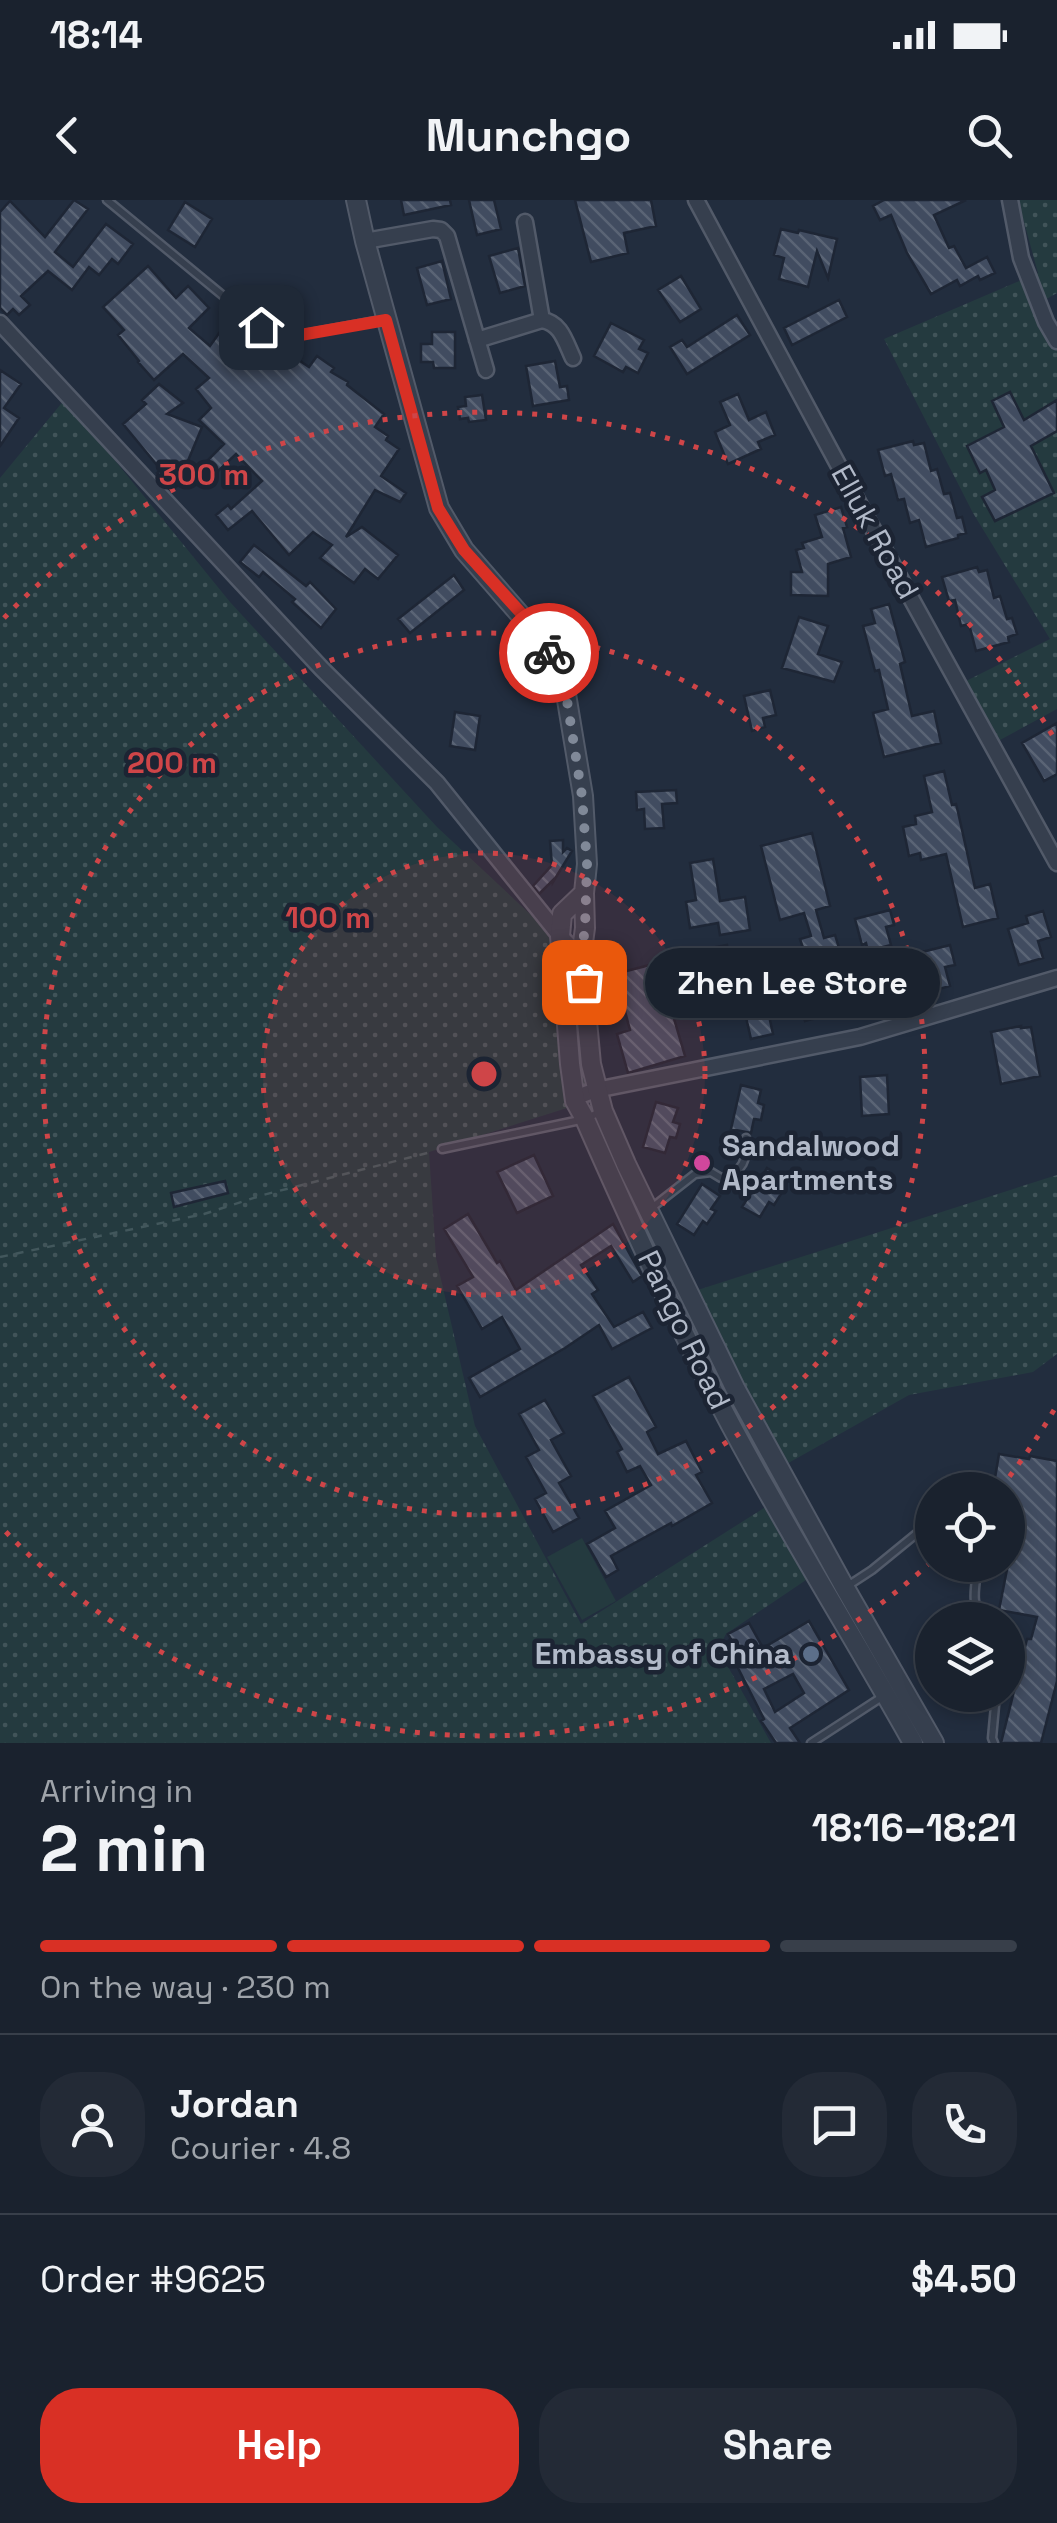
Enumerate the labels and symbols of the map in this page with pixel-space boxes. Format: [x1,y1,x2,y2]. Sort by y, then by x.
pin [219,285,304,370]
text: 300 m [159,455,249,494]
street label: Elluk Road [823,458,928,606]
courier [499,603,599,703]
text: 200 m [127,743,217,782]
text: 100 m [285,898,371,937]
pin [542,940,627,1025]
callout: Zhen Lee Store [644,947,939,1017]
centre of rings [466,1056,502,1092]
place label: Sandalwood Apartments [722,1126,900,1199]
marker: Sandalwood Apartments [691,1152,713,1174]
street label: Pango Road [629,1244,740,1416]
place label: Embassy of China [535,1634,791,1673]
marker: Embassy of China [800,1643,822,1665]

